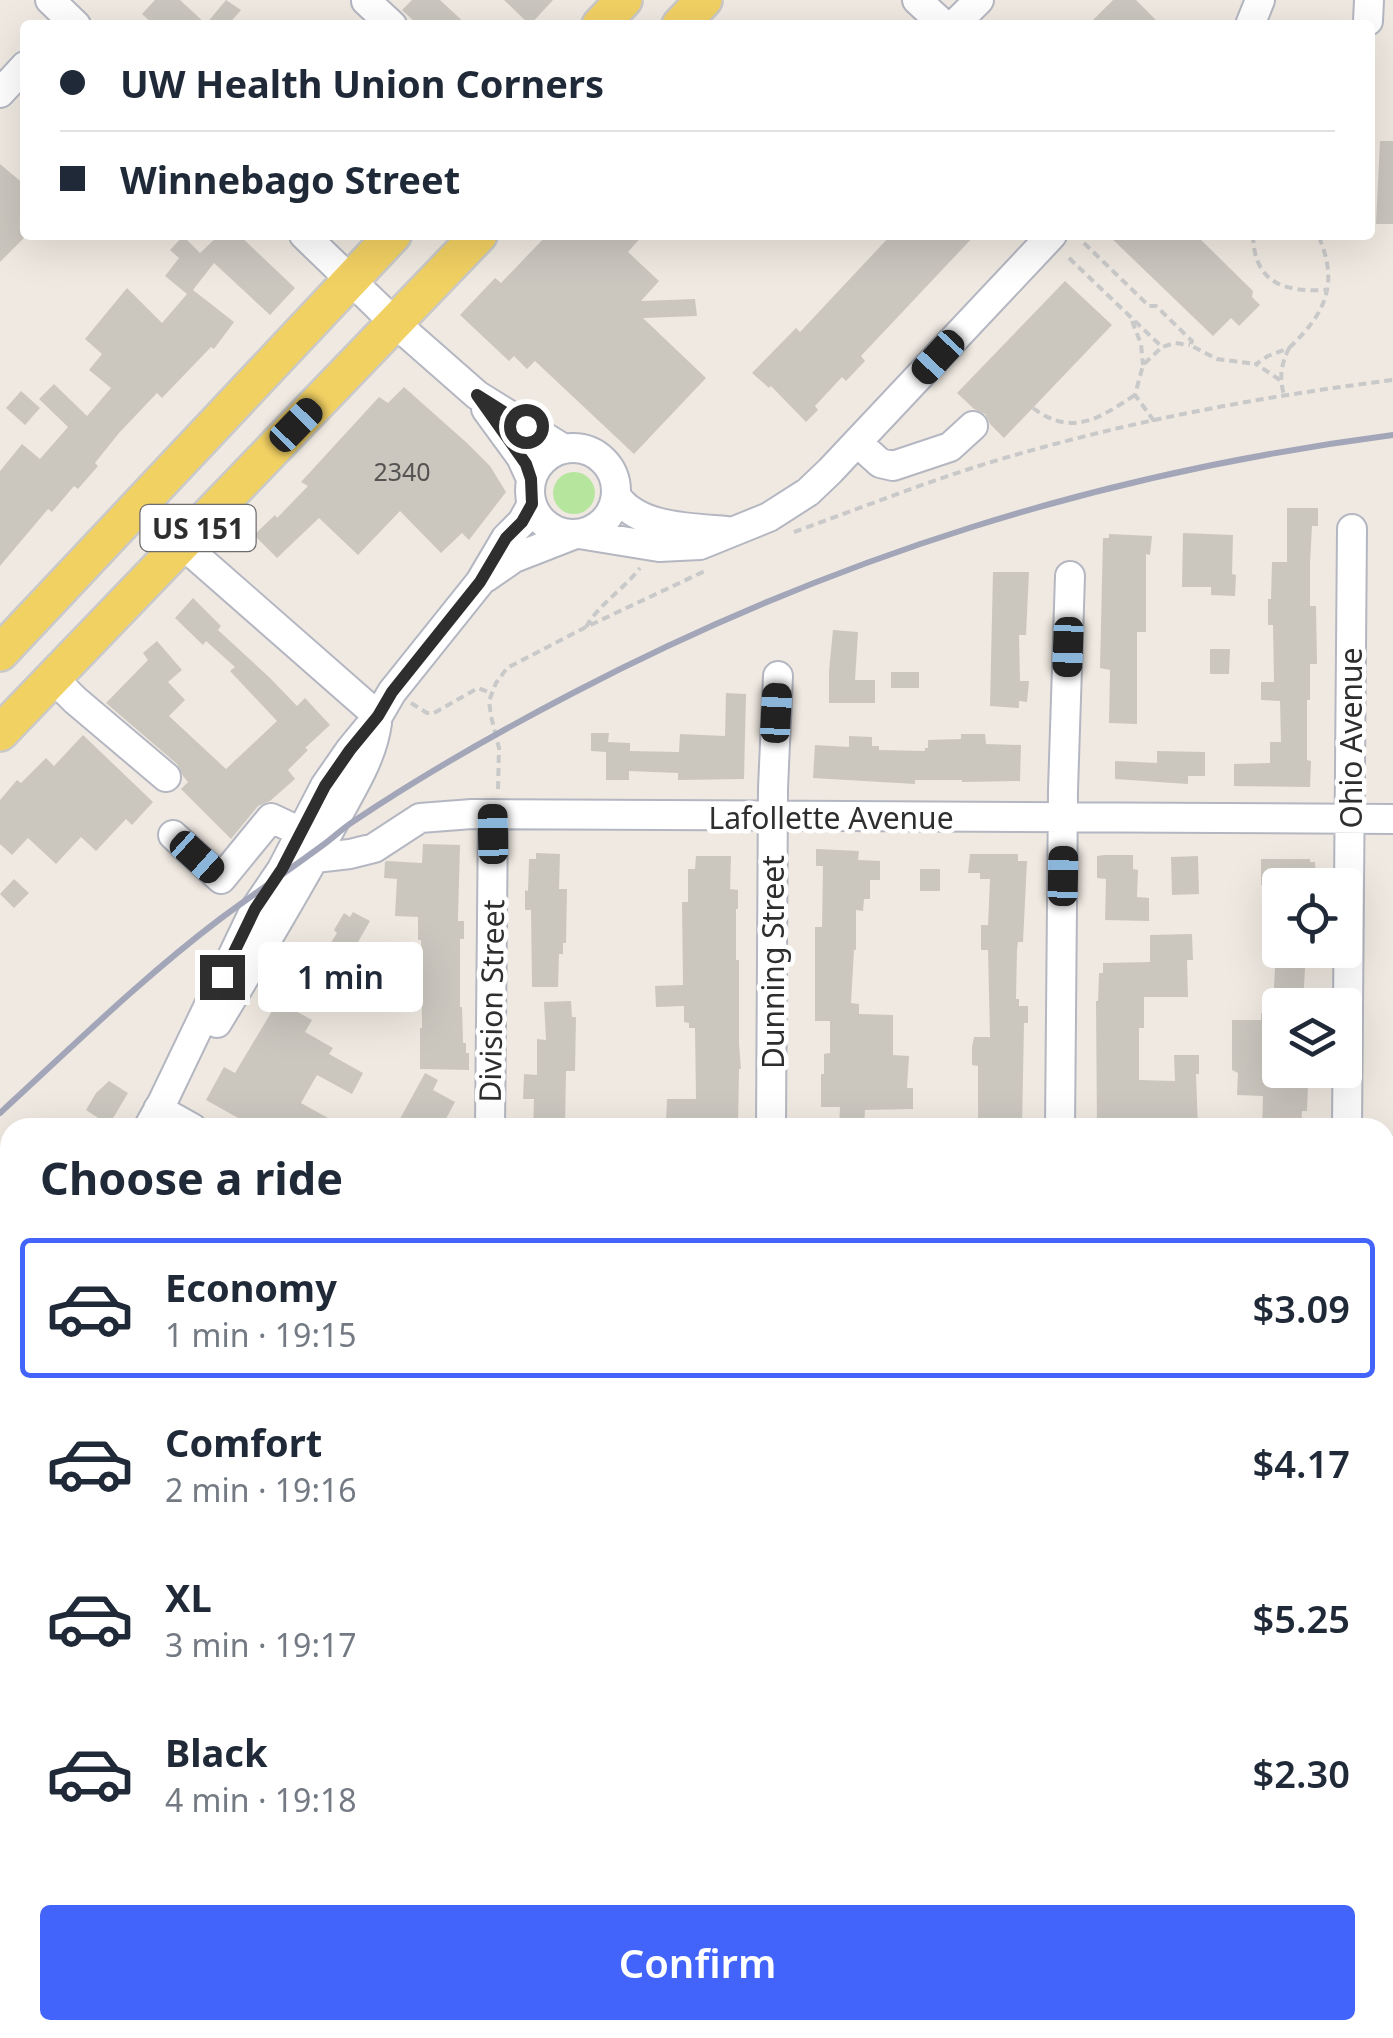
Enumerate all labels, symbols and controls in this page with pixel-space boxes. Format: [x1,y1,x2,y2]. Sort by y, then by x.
text: UW Health Union Corners [120,57,604,109]
text: Winnebago Street [120,153,460,205]
car [907,325,969,389]
car [264,393,328,457]
route start [504,404,549,449]
house number: 2340 [373,454,431,488]
road number: US 151 [140,505,256,551]
car [1052,616,1084,678]
street label: Ohio Avenue [1330,648,1371,829]
car [759,682,793,744]
street label: Lafollette Avenue [708,797,954,838]
car [477,804,509,864]
car [165,826,229,888]
car [1047,846,1079,906]
street label: Dunning Street [752,855,793,1069]
map controls [1262,868,1362,1088]
button: locate [1262,868,1362,968]
street label: Division Street [469,899,513,1103]
callout: 1 min [257,942,422,1012]
route end [200,955,245,1000]
text: 1 min [297,955,384,998]
button: layers [1262,988,1362,1088]
text: Choose a ride [40,1147,343,1208]
text: Economy [165,1261,337,1313]
icon: car [45,1263,135,1353]
text: $3.09 [1253,1282,1350,1334]
text: 1 min · 19:15 [165,1313,357,1356]
text: Comfort [165,1416,322,1468]
icon: car [45,1418,135,1508]
text: $4.17 [1253,1437,1350,1489]
text: 2 min · 19:16 [165,1468,357,1511]
text: XL [165,1571,212,1623]
icon: car [45,1573,135,1663]
text: $5.25 [1253,1592,1350,1644]
text: 3 min · 19:17 [165,1623,357,1666]
text: Black [165,1726,268,1778]
icon: car [45,1728,135,1818]
text: $2.30 [1253,1747,1350,1799]
text: 4 min · 19:18 [165,1778,357,1821]
button: Confirm [40,1905,1355,2020]

